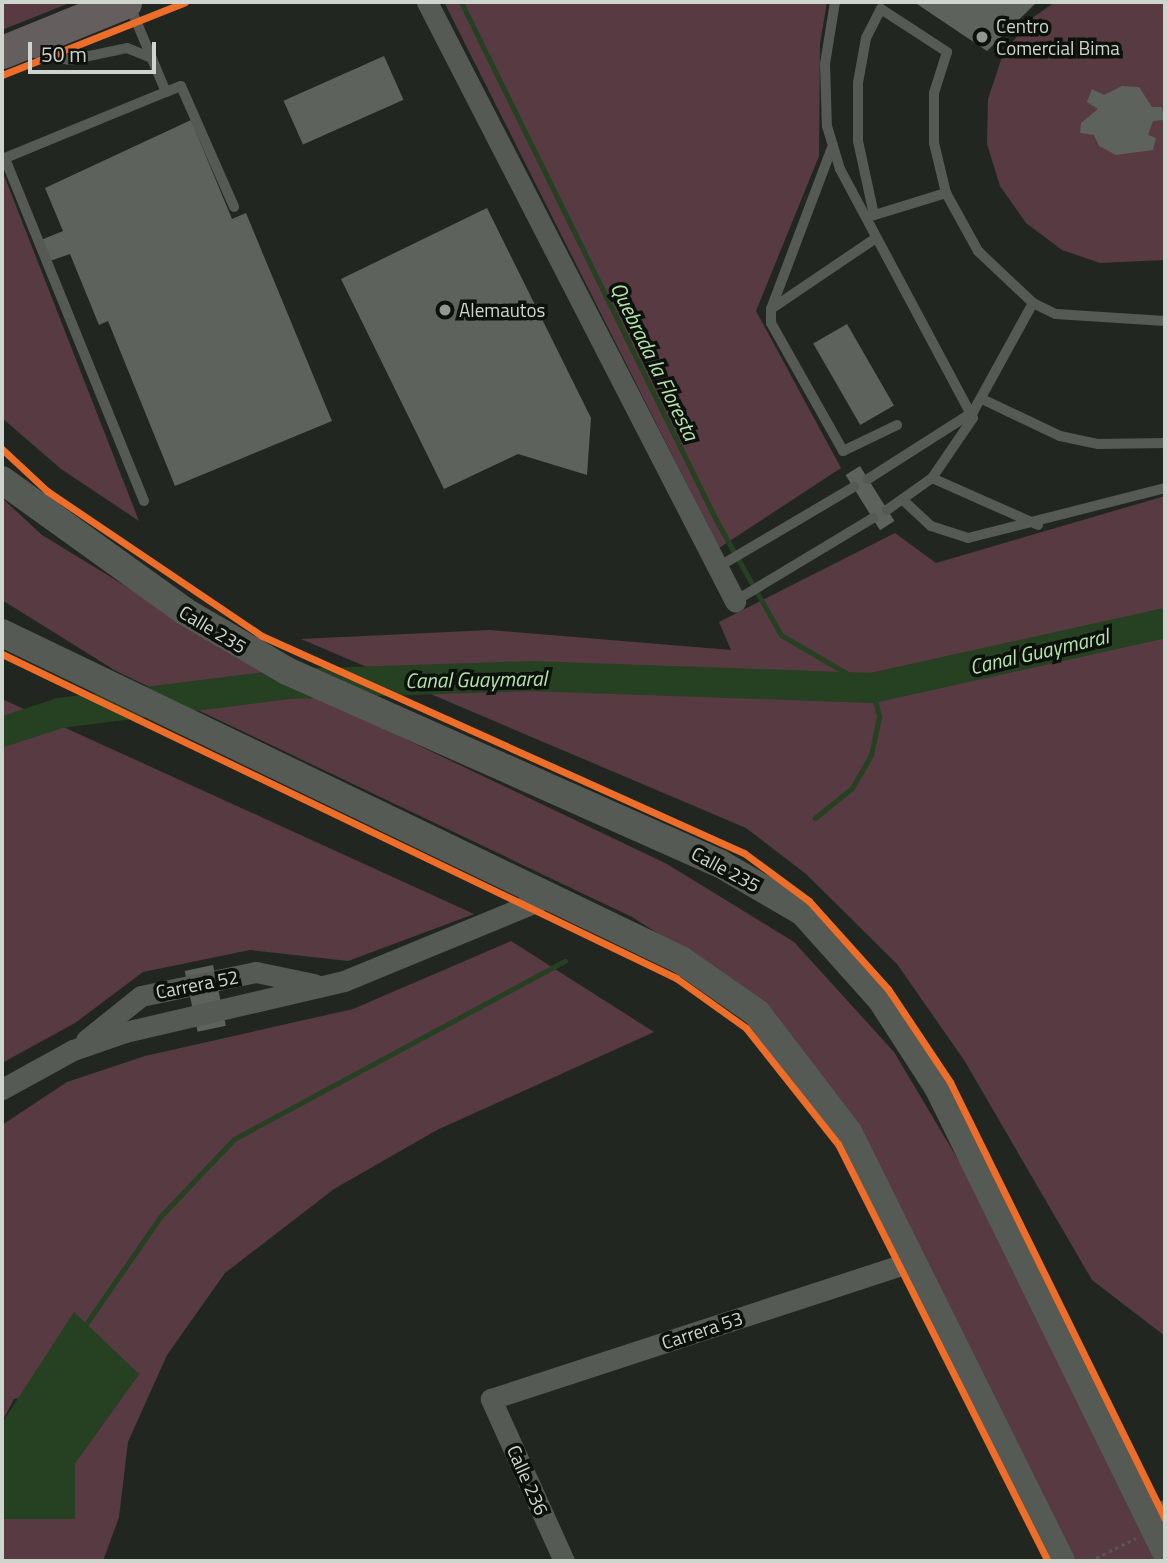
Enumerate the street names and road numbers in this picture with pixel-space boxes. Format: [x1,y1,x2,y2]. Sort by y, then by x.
street label: Calle 235 [175,600,251,658]
street label: Calle 235 [688,841,764,897]
street label: Carrera 52 [154,965,240,1003]
street label: Carrera 53 [659,1306,745,1354]
street label: Calle 236 [502,1441,554,1519]

